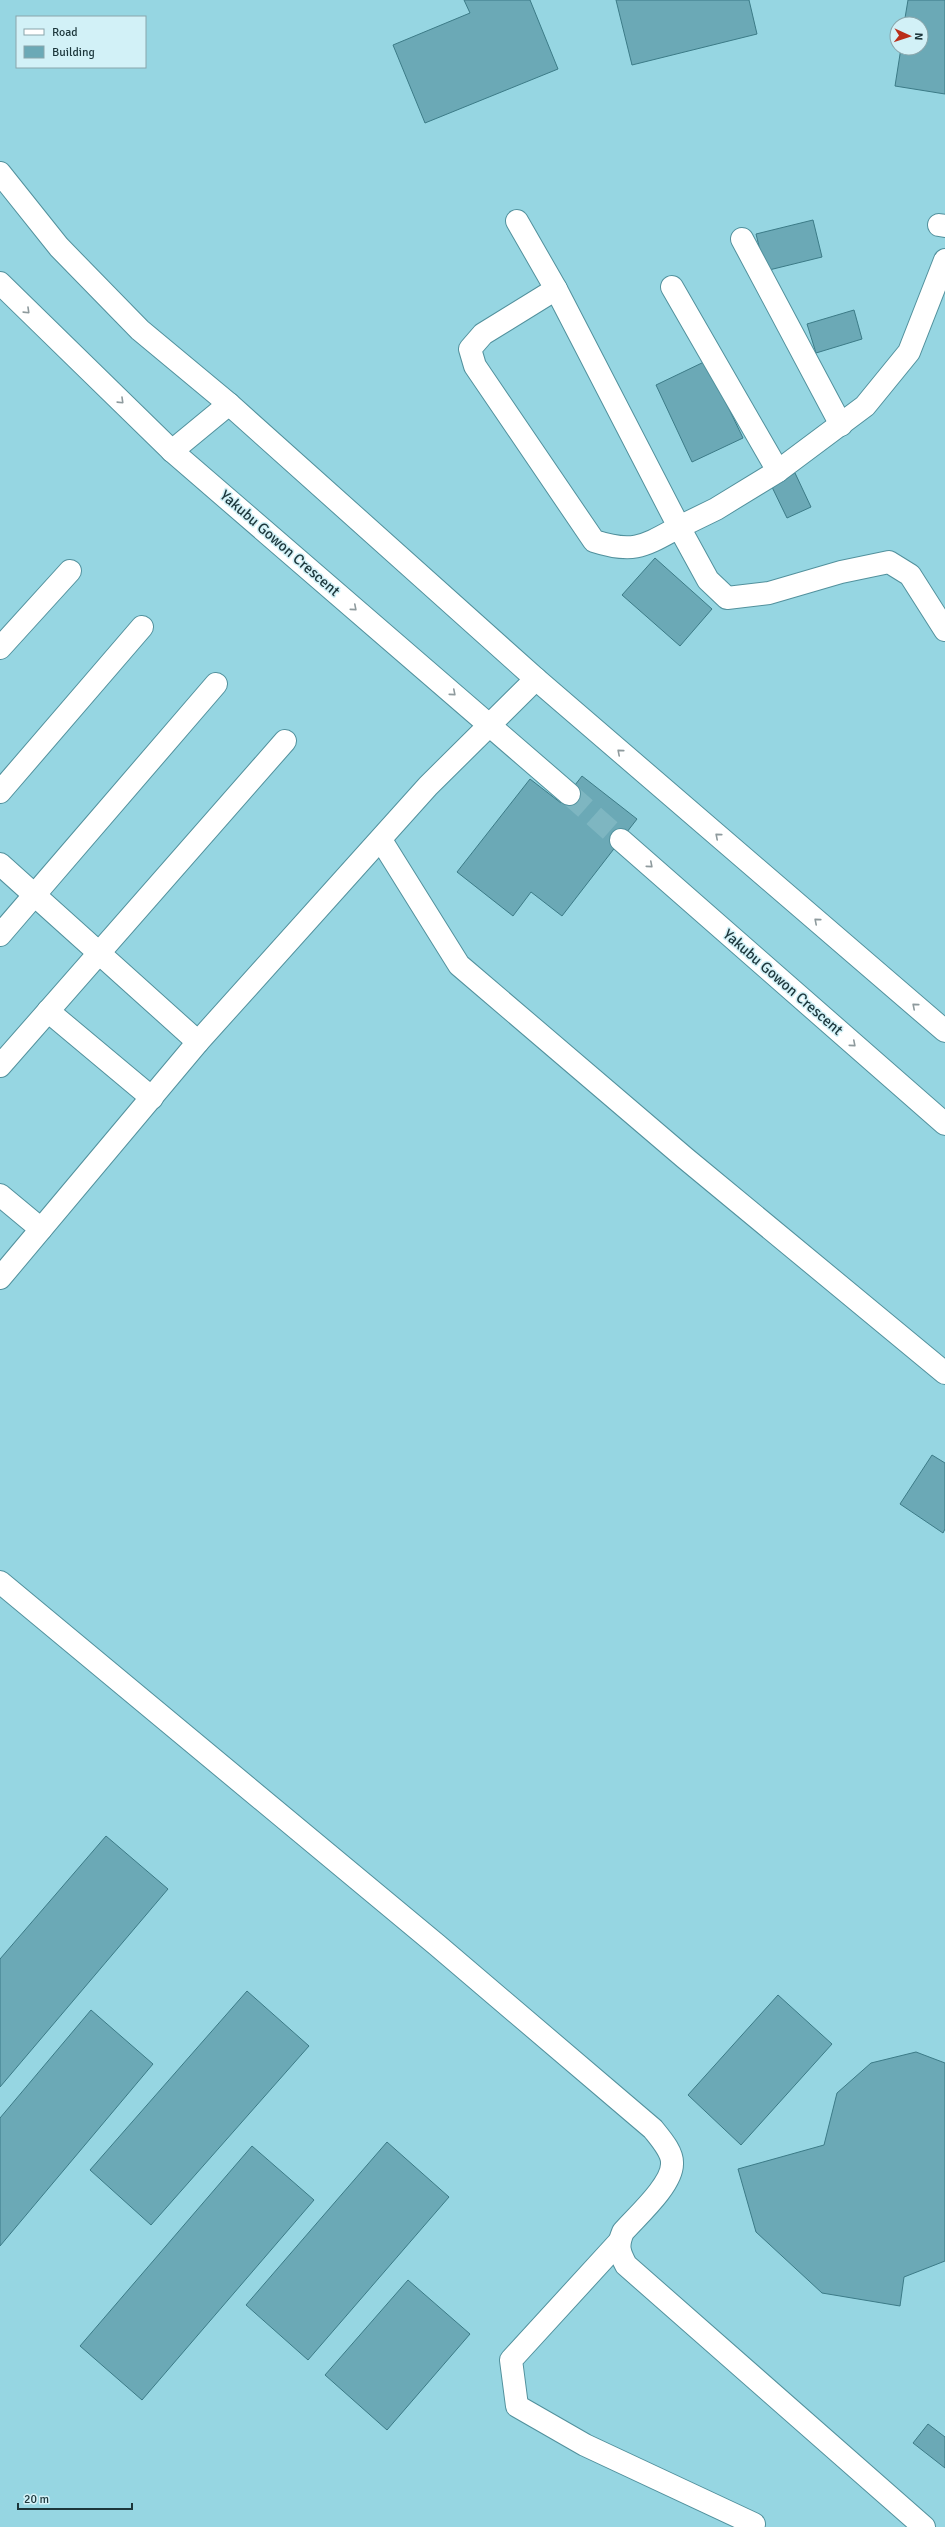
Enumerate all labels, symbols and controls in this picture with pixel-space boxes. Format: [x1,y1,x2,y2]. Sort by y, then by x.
legend [16,16,146,68]
north arrow [889,16,929,56]
text: Road [52,25,78,40]
text: N [912,32,925,41]
text: Building [52,45,95,60]
one-way arrow [22,306,30,314]
one-way arrow [116,396,124,404]
street label: Yakubu Gowon Crescent [216,486,344,600]
one-way arrow [350,603,357,610]
one-way arrow [448,688,456,695]
one-way arrow [617,749,624,756]
one-way arrow [716,834,723,841]
one-way arrow [646,861,653,868]
one-way arrow [814,919,822,926]
street label: Yakubu Gowon Crescent [719,925,847,1039]
one-way arrow [913,1003,920,1010]
one-way arrow [848,1039,856,1046]
scale bar [18,2485,132,2511]
text: 20 m [24,2492,49,2507]

